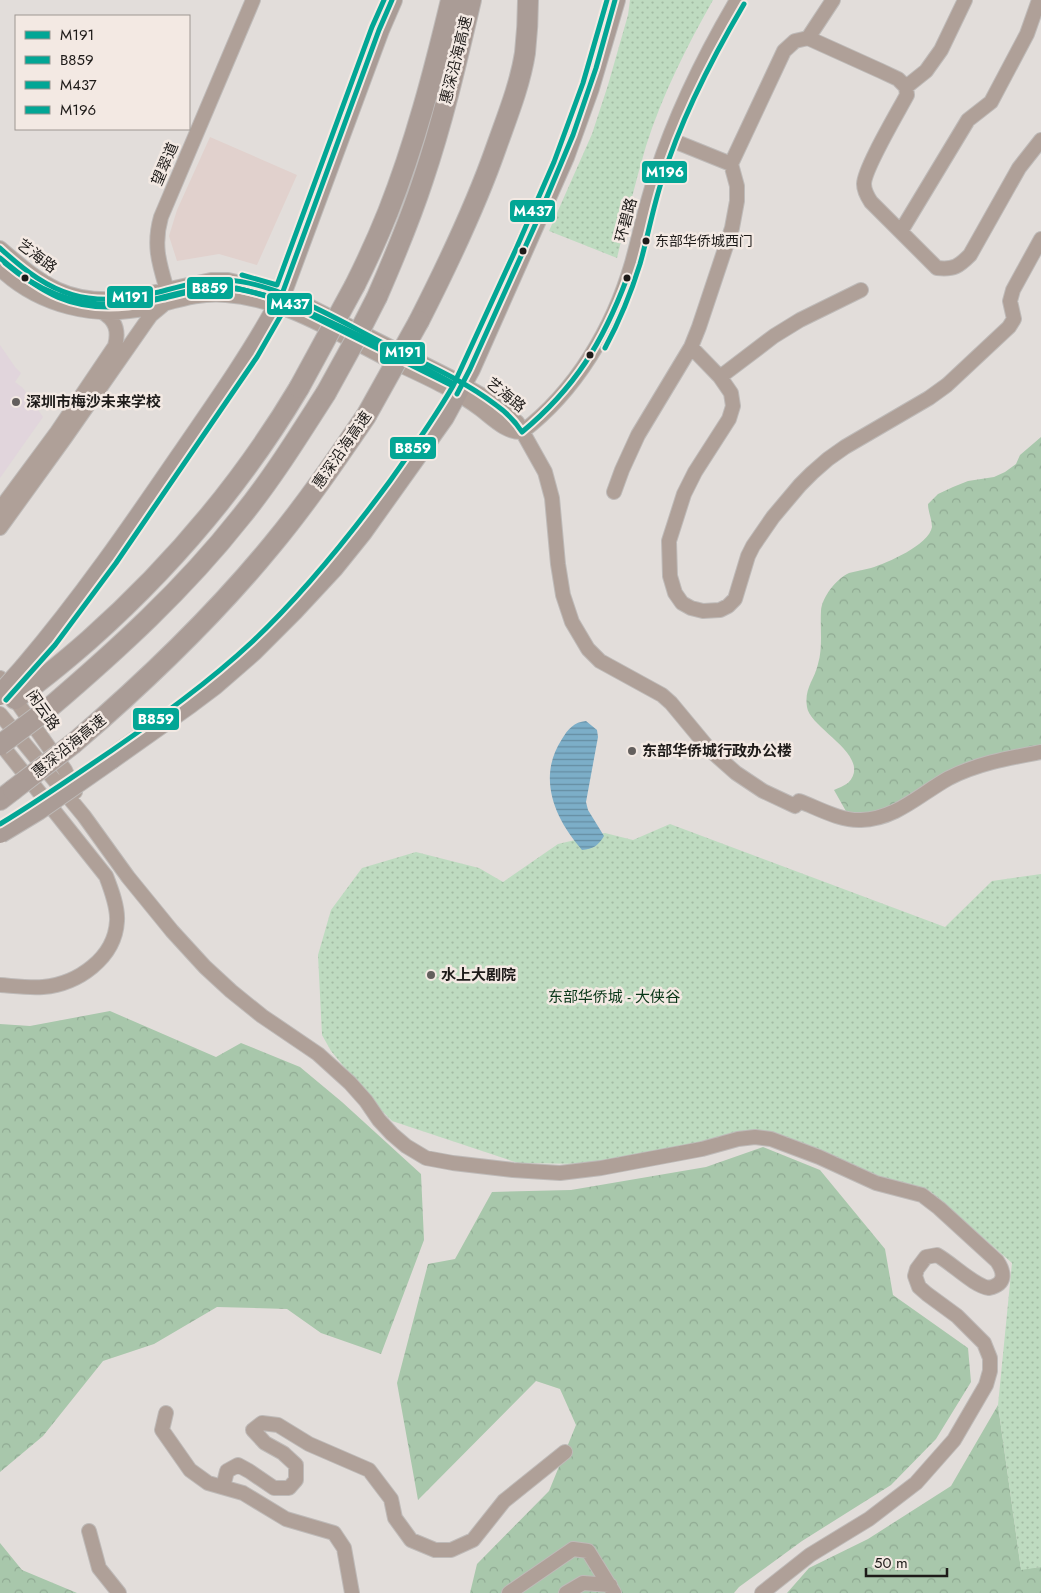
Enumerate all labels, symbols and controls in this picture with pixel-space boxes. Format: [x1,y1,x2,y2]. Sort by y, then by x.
street label: 惠深沿海高速 [434,14,478,106]
legend [15,15,190,130]
text: M191 [60,24,94,46]
text: B859 [60,49,94,71]
text: M437 [60,74,97,96]
text: M196 [60,99,96,121]
street label: 望翠道 [146,139,184,189]
line badge: M196 [641,160,688,184]
text: M196 [646,162,684,182]
street label: 环碧路 [610,195,642,245]
line badge: M437 [509,199,556,223]
text: M437 [513,201,553,221]
place label: 东部华侨城西门 [655,231,753,251]
street label: 艺海路 [12,234,62,278]
marker: 东部华侨城西门 [641,236,651,246]
unlabelled marker [518,246,528,256]
unlabelled marker [20,273,30,283]
unlabelled marker [622,273,632,283]
line badge: B859 [186,276,234,300]
text: B859 [192,278,228,298]
line badge: M191 [106,285,154,309]
text: M191 [112,287,148,307]
line badge: M437 [266,292,313,316]
text: M437 [270,294,310,314]
line badge: M191 [379,341,426,365]
text: M191 [385,342,421,362]
unlabelled marker [585,350,595,360]
street label: 艺海路 [482,372,530,418]
place label: 深圳市梅沙未来学校 [26,391,161,413]
marker: 深圳市梅沙未来学校 [10,396,22,408]
street label: 惠深沿海高速 [307,407,377,493]
line badge: B859 [389,436,437,460]
text: B859 [395,438,431,458]
street label: 闲云路 [21,685,65,735]
line badge: B859 [132,707,180,731]
street label: 惠深沿海高速 [27,709,111,783]
text: B859 [138,709,174,729]
place label: 东部华侨城行政办公楼 [642,740,792,762]
marker: 东部华侨城行政办公楼 [626,745,638,757]
place label: 水上大剧院 [441,964,516,986]
marker: 水上大剧院 [425,969,437,981]
park label: 东部华侨城 - 大侠谷 [548,986,680,1008]
scale bar [866,1546,947,1578]
text: 50 m [874,1552,908,1574]

